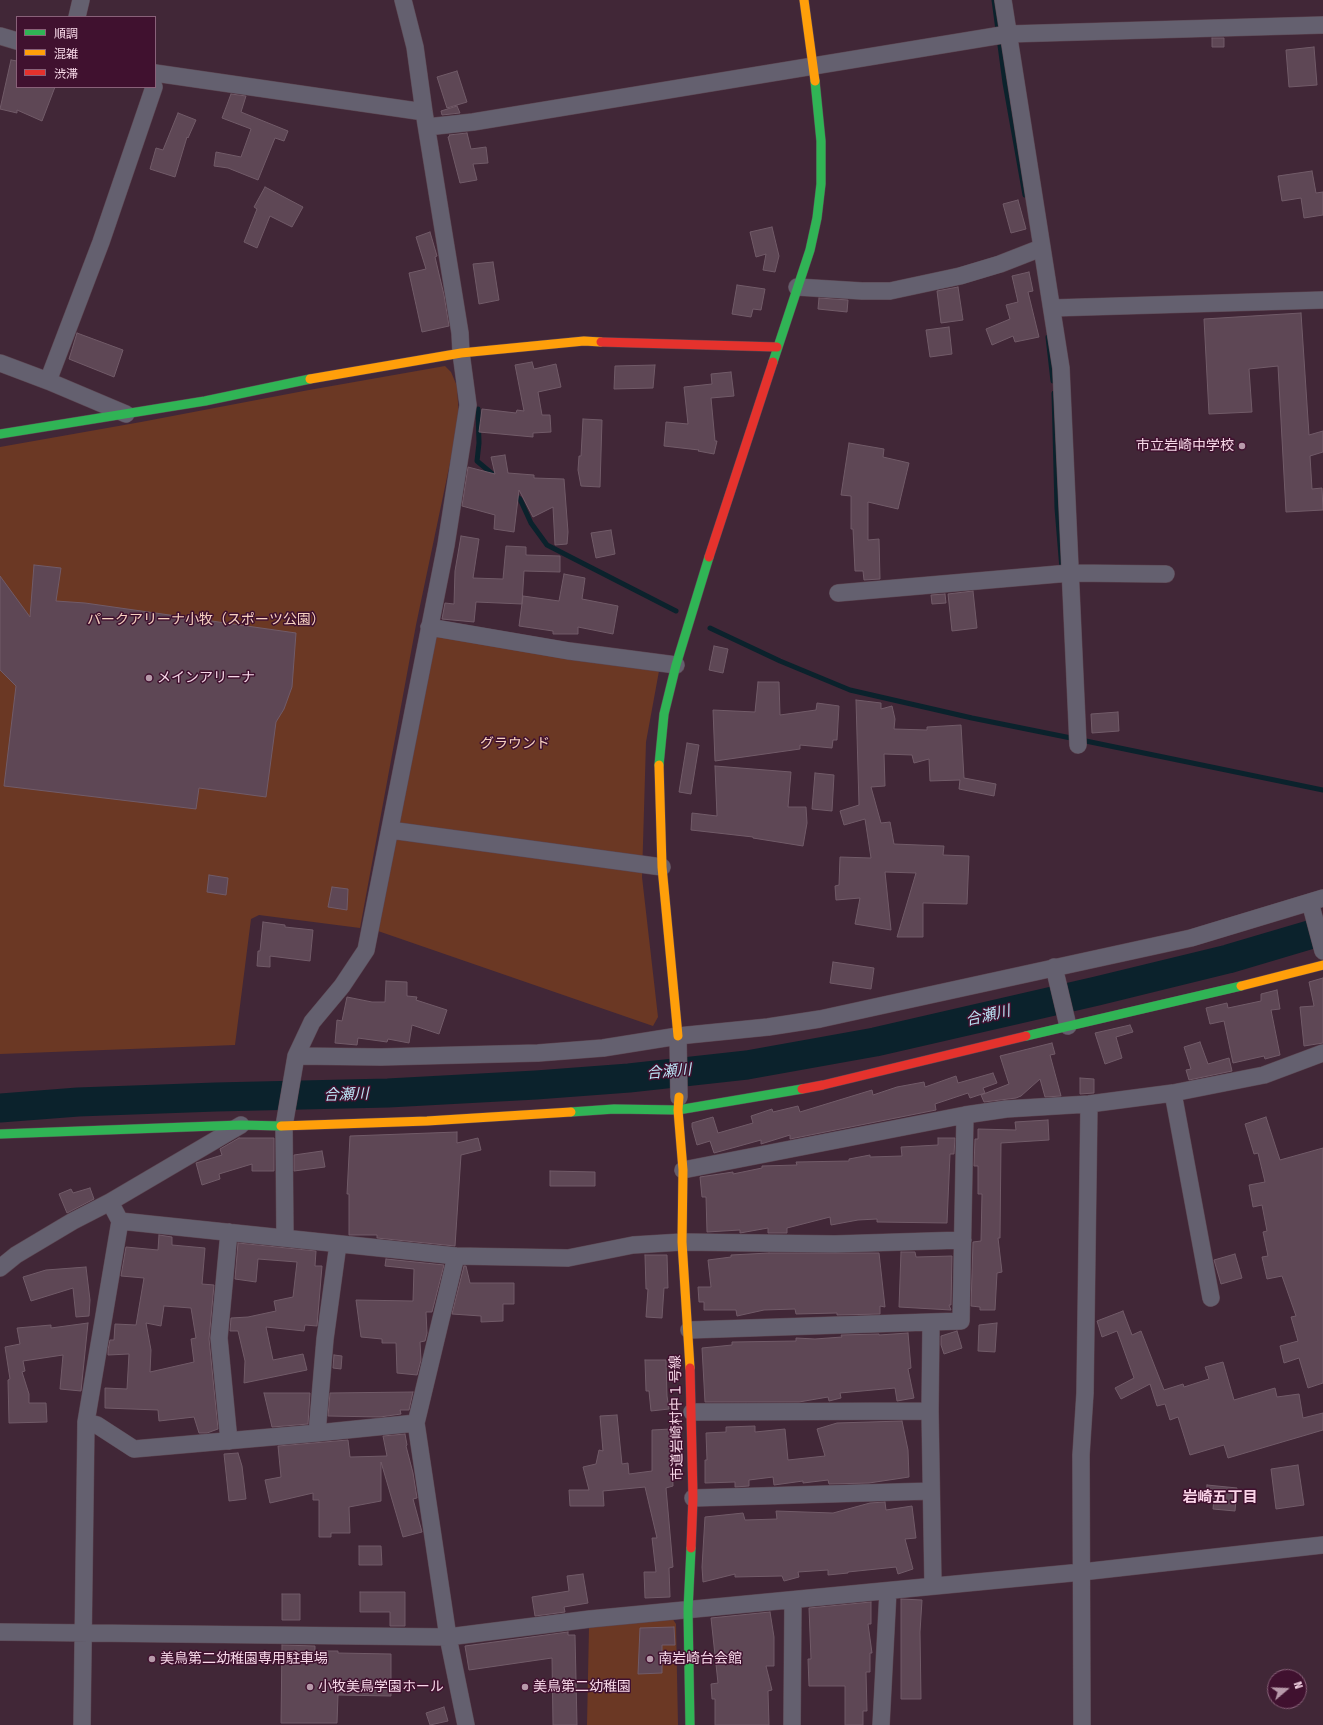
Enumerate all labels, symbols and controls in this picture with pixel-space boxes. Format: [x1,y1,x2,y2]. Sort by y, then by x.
legend [16,16,156,88]
text: 順調 [54,27,78,41]
text: 混雑 [54,47,78,61]
text: 渋滞 [54,67,78,81]
place label: 市立岩崎中学校 [1136,438,1234,454]
marker: 市立岩崎中学校 [1237,441,1247,451]
park label: パークアリーナ小牧（スポーツ公園） [87,612,325,628]
place label: メインアリーナ [157,670,255,686]
marker: メインアリーナ [144,673,154,683]
park label: グラウンド [480,736,550,752]
water label: 合瀬川 [964,1002,1012,1030]
water label: 合瀬川 [646,1061,692,1083]
water label: 合瀬川 [323,1085,369,1105]
street label: 市道岩崎村中１号線 [668,1355,686,1481]
district label: 岩崎五丁目 [1183,1489,1257,1507]
place label: 美鳥第二幼稚園専用駐車場 [160,1651,328,1667]
place label: 南岩崎台会館 [658,1651,742,1667]
marker: 美鳥第二幼稚園専用駐車場 [147,1654,157,1664]
marker: 南岩崎台会館 [645,1654,655,1664]
north arrow [1267,1669,1307,1709]
place label: 小牧美鳥学園ホール [318,1679,444,1695]
place label: 美鳥第二幼稚園 [533,1679,631,1695]
text: N [1291,1680,1305,1690]
marker: 小牧美鳥学園ホール [305,1682,315,1692]
marker: 美鳥第二幼稚園 [520,1682,530,1692]

